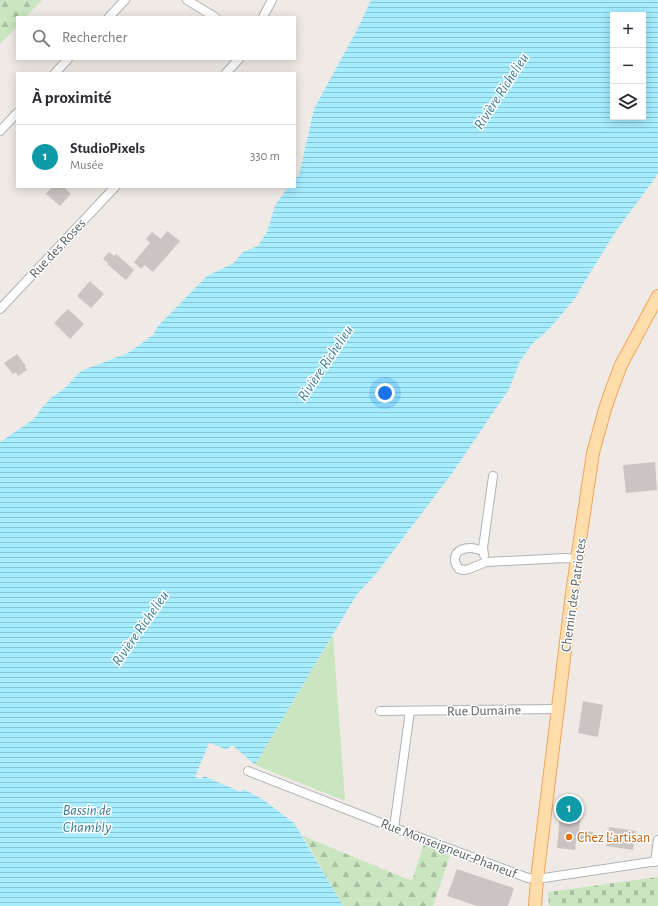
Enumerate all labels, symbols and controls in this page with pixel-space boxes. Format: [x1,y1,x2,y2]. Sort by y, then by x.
map controls [610,12,646,120]
button: + [610,12,646,48]
search box [16,16,296,60]
icon: search [30,27,52,49]
text: Rechercher [62,30,127,45]
button: − [610,48,646,84]
water label: Rivière Richelieu [471,50,532,132]
button: layers [610,84,646,120]
text: À proximité [32,89,112,106]
text: StudioPixels [70,141,145,156]
text: 1 [43,150,47,163]
text: 330 m [250,150,280,163]
text: Musée [70,159,103,172]
street label: Rue des Roses [27,216,89,281]
water label: Rivière Richelieu [295,323,356,404]
your location [375,383,395,403]
street label: Chemin des Patriotes [559,537,589,653]
water label: Rivière Richelieu [109,588,172,668]
street label: Rue Dumaine [447,703,521,719]
pin: 1 [556,794,582,824]
water label: Bassin de Chambly [63,803,112,835]
street label: Rue Monseigneur-Phaneuf [379,817,519,882]
place label: Chez L'artisan [577,831,650,845]
marker: Chez L'artisan [564,832,574,842]

